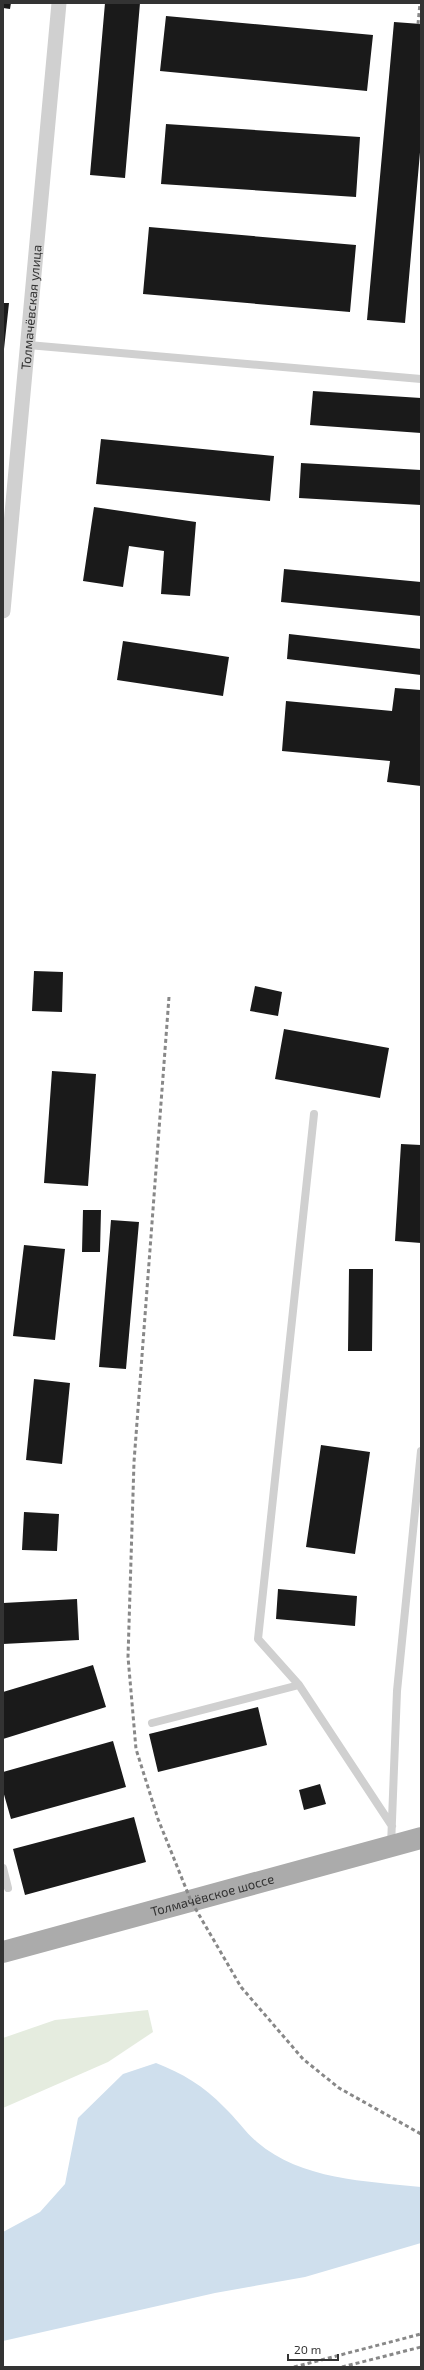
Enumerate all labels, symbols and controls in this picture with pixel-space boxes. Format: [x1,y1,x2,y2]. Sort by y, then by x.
street label: Толмачёвская улица [17,244,45,371]
street label: Толмачёвское шоссе [149,1870,276,1919]
scale bar [288,2336,338,2362]
text: 20 m [294,2342,321,2356]

